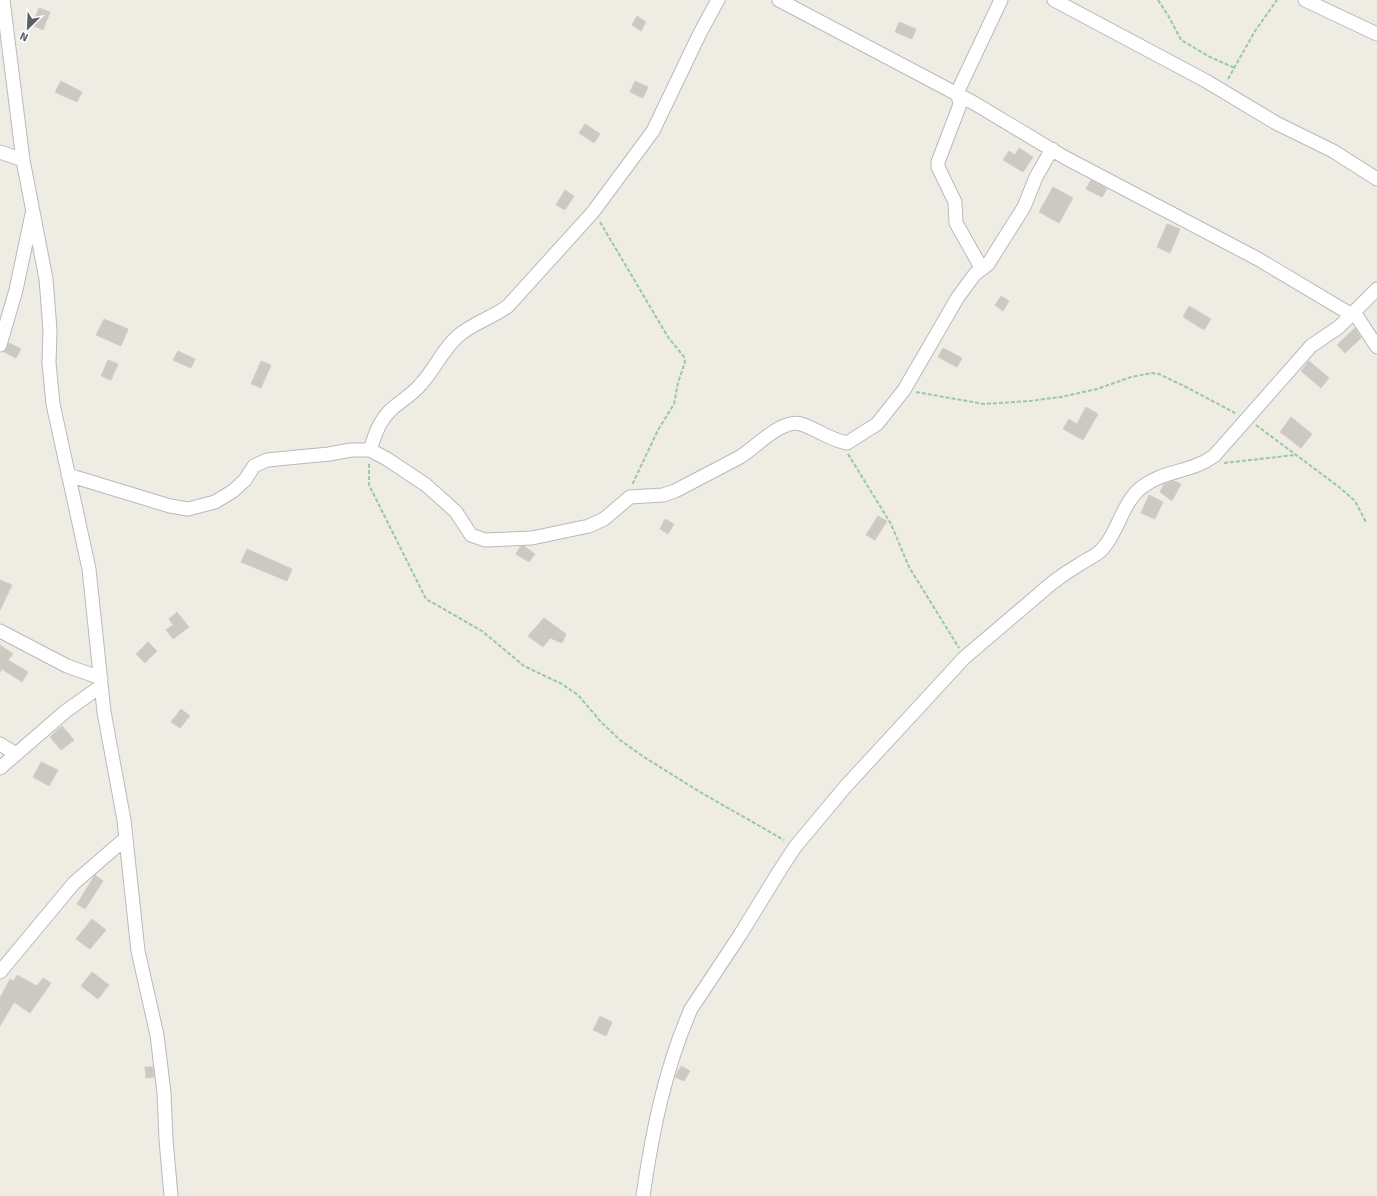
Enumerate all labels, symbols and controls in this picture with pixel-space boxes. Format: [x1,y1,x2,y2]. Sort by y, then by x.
north arrow [8,8,48,48]
text: N [18,29,30,44]

